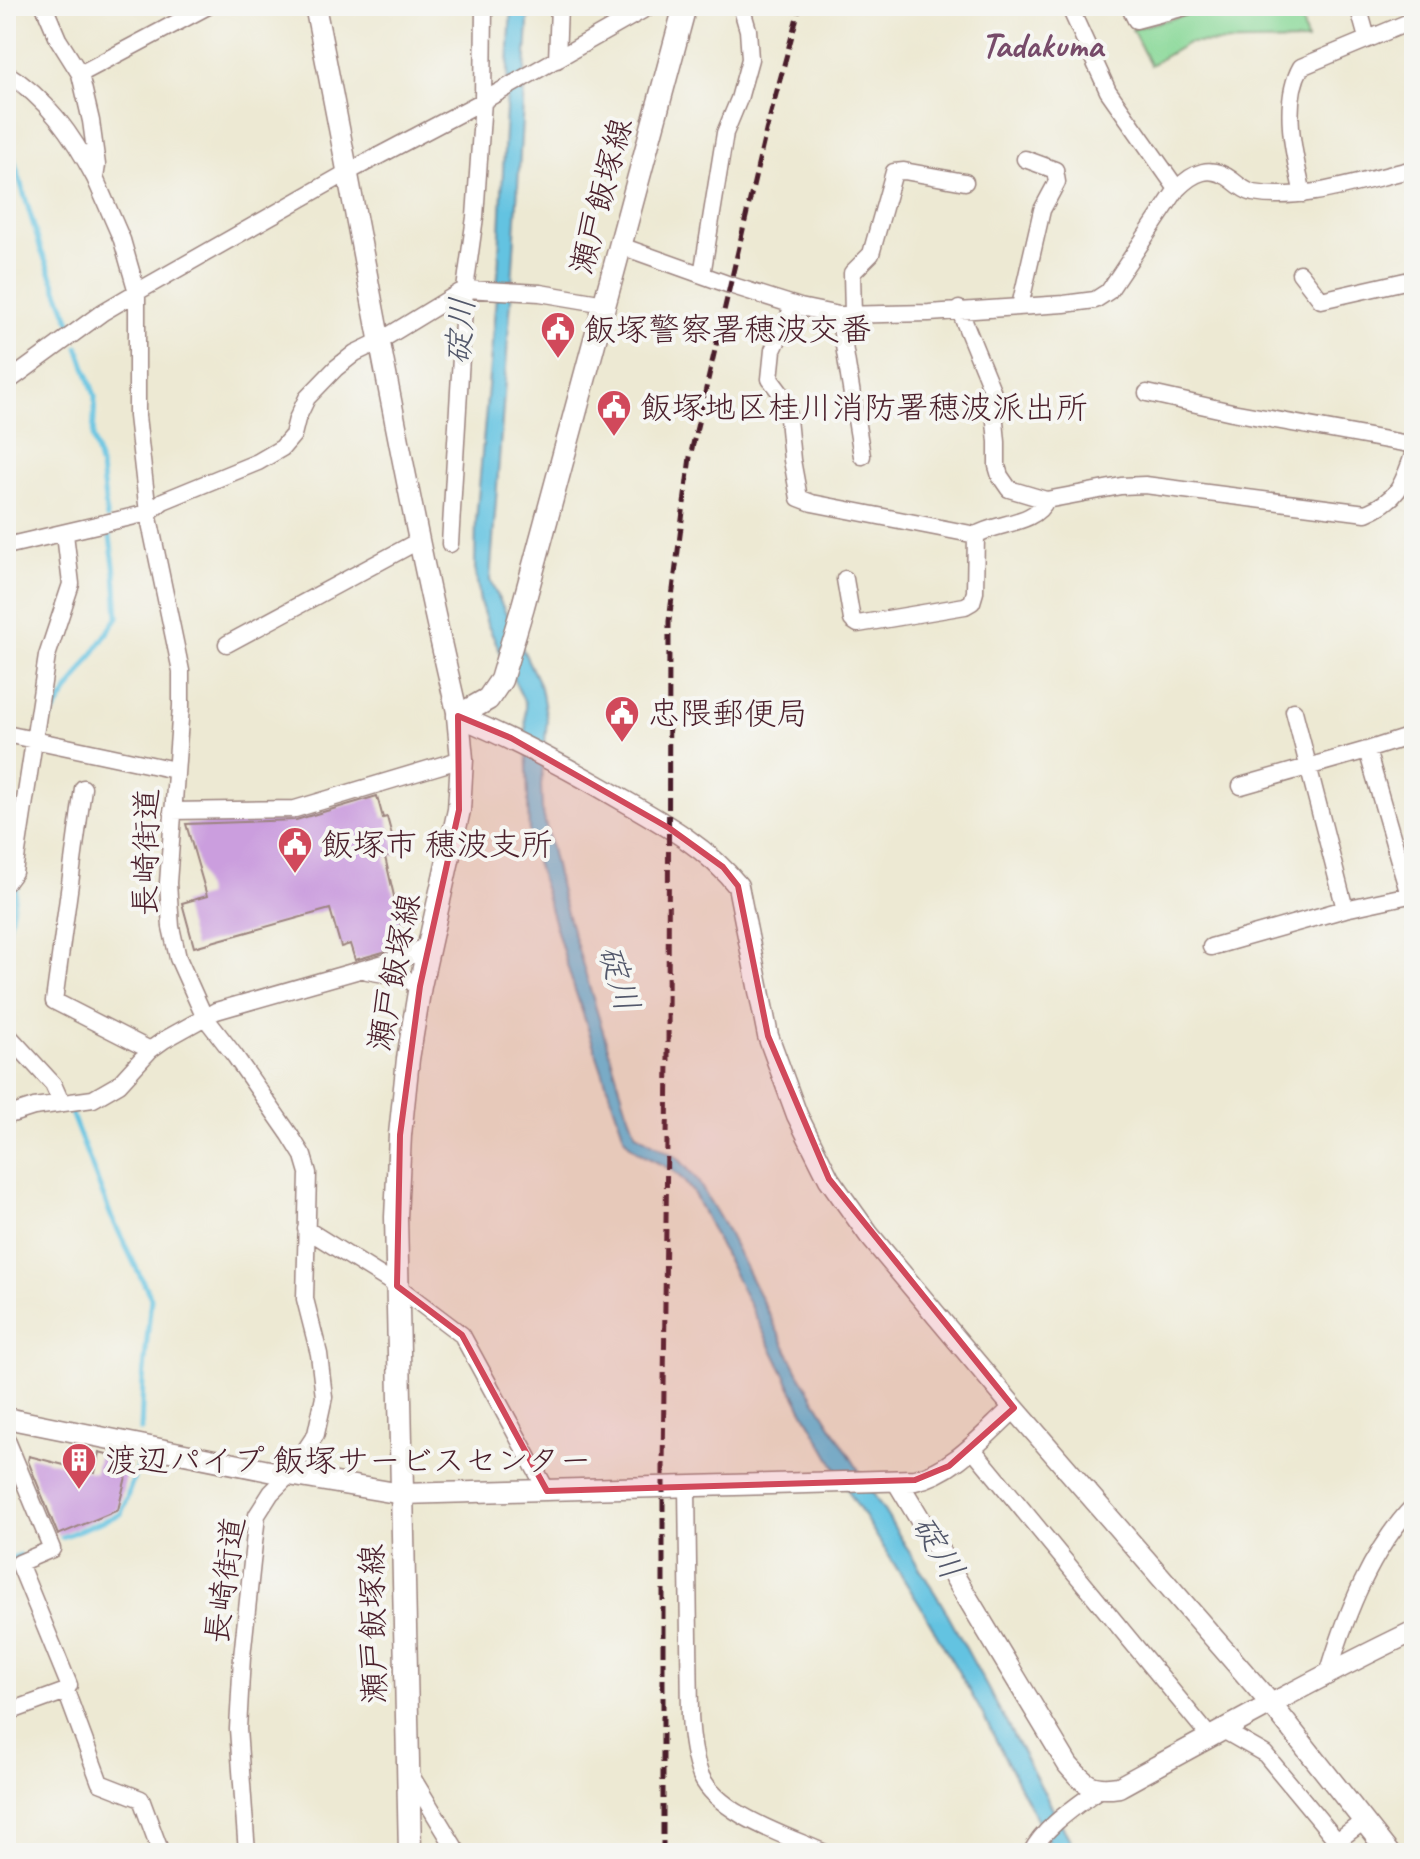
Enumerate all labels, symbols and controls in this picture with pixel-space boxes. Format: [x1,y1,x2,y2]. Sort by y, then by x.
district label: Tadakuma [981,22,1106,68]
street label: 瀬戸飯塚線 [560,113,642,279]
water label: 碇川 [436,296,484,366]
place label: 飯塚警察署穂波交番 [584,309,872,350]
public building icon: 飯塚警察署穂波交番 [539,310,577,360]
place label: 飯塚地区桂川消防署穂波派出所 [640,387,1088,428]
public building icon: 飯塚地区桂川消防署穂波派出所 [595,388,633,438]
place label: 忠隈郵便局 [648,693,808,734]
public building icon: 忠隈郵便局 [603,694,641,744]
street label: 長崎街道 [124,788,168,916]
place label: 飯塚市 穂波支所 [321,824,553,865]
public building icon: 飯塚市 穂波支所 [276,825,314,875]
street label: 瀬戸飯塚線 [359,890,429,1054]
water label: 碇川 [588,939,650,1017]
place label: 渡辺パイプ 飯塚サービスセンター [105,1440,591,1481]
building icon: 渡辺パイプ 飯塚サービスセンター [60,1441,98,1491]
water label: 碇川 [902,1507,974,1587]
street label: 長崎街道 [196,1514,254,1646]
street label: 瀬戸飯塚線 [351,1544,395,1704]

